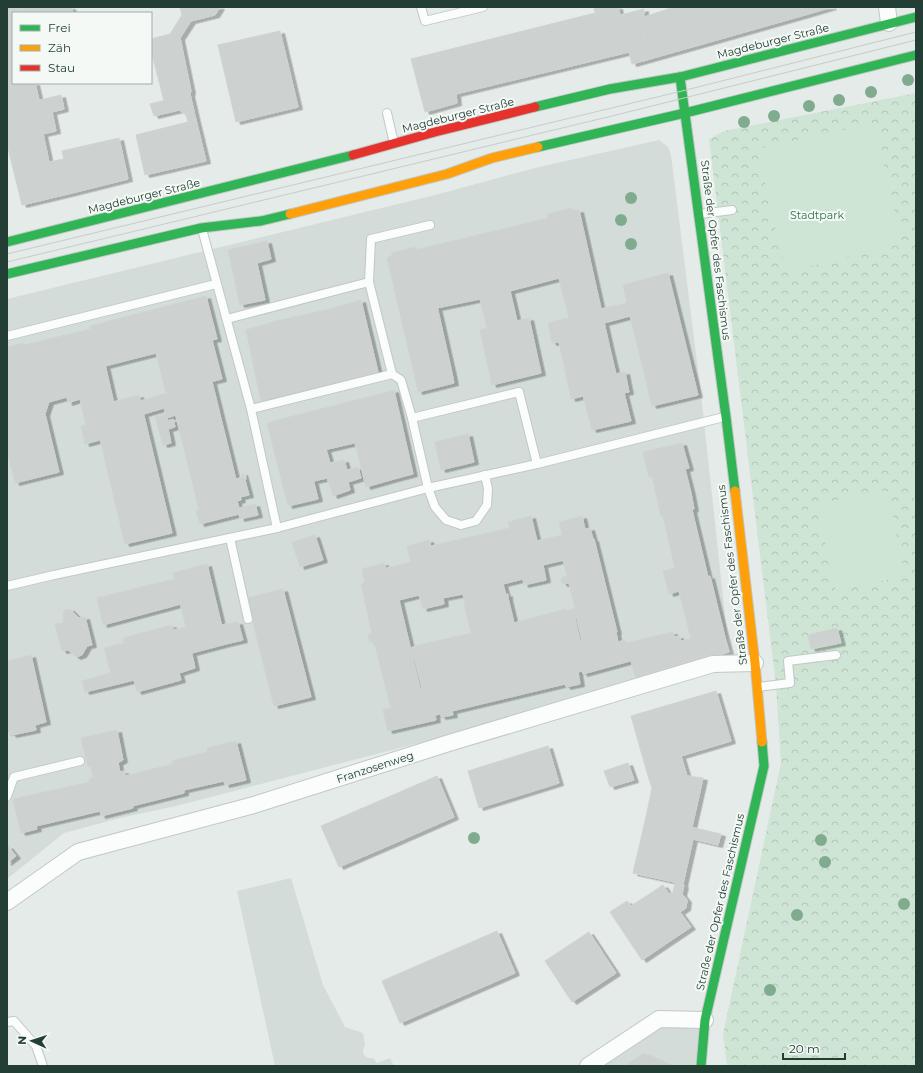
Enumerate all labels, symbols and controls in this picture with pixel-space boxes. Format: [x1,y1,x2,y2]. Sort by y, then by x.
legend [12,12,152,84]
text: Frei [48,20,71,35]
street label: Magdeburger Straße [716,20,831,62]
text: Zäh [48,40,71,55]
text: Stau [48,60,75,75]
street label: Magdeburger Straße [401,94,516,136]
street label: Straße der Opfer des Faschismus [698,159,734,342]
street label: Magdeburger Straße [87,175,202,217]
park label: Stadtpark [790,208,844,222]
street label: Straße der Opfer des Faschismus [714,483,750,666]
street label: Franzosenweg [335,748,415,786]
street label: Straße der Opfer des Faschismus [693,811,747,992]
north arrow [12,1021,52,1061]
scale bar [783,1035,845,1061]
text: N [15,1036,29,1045]
text: 20 m [789,1041,820,1056]

